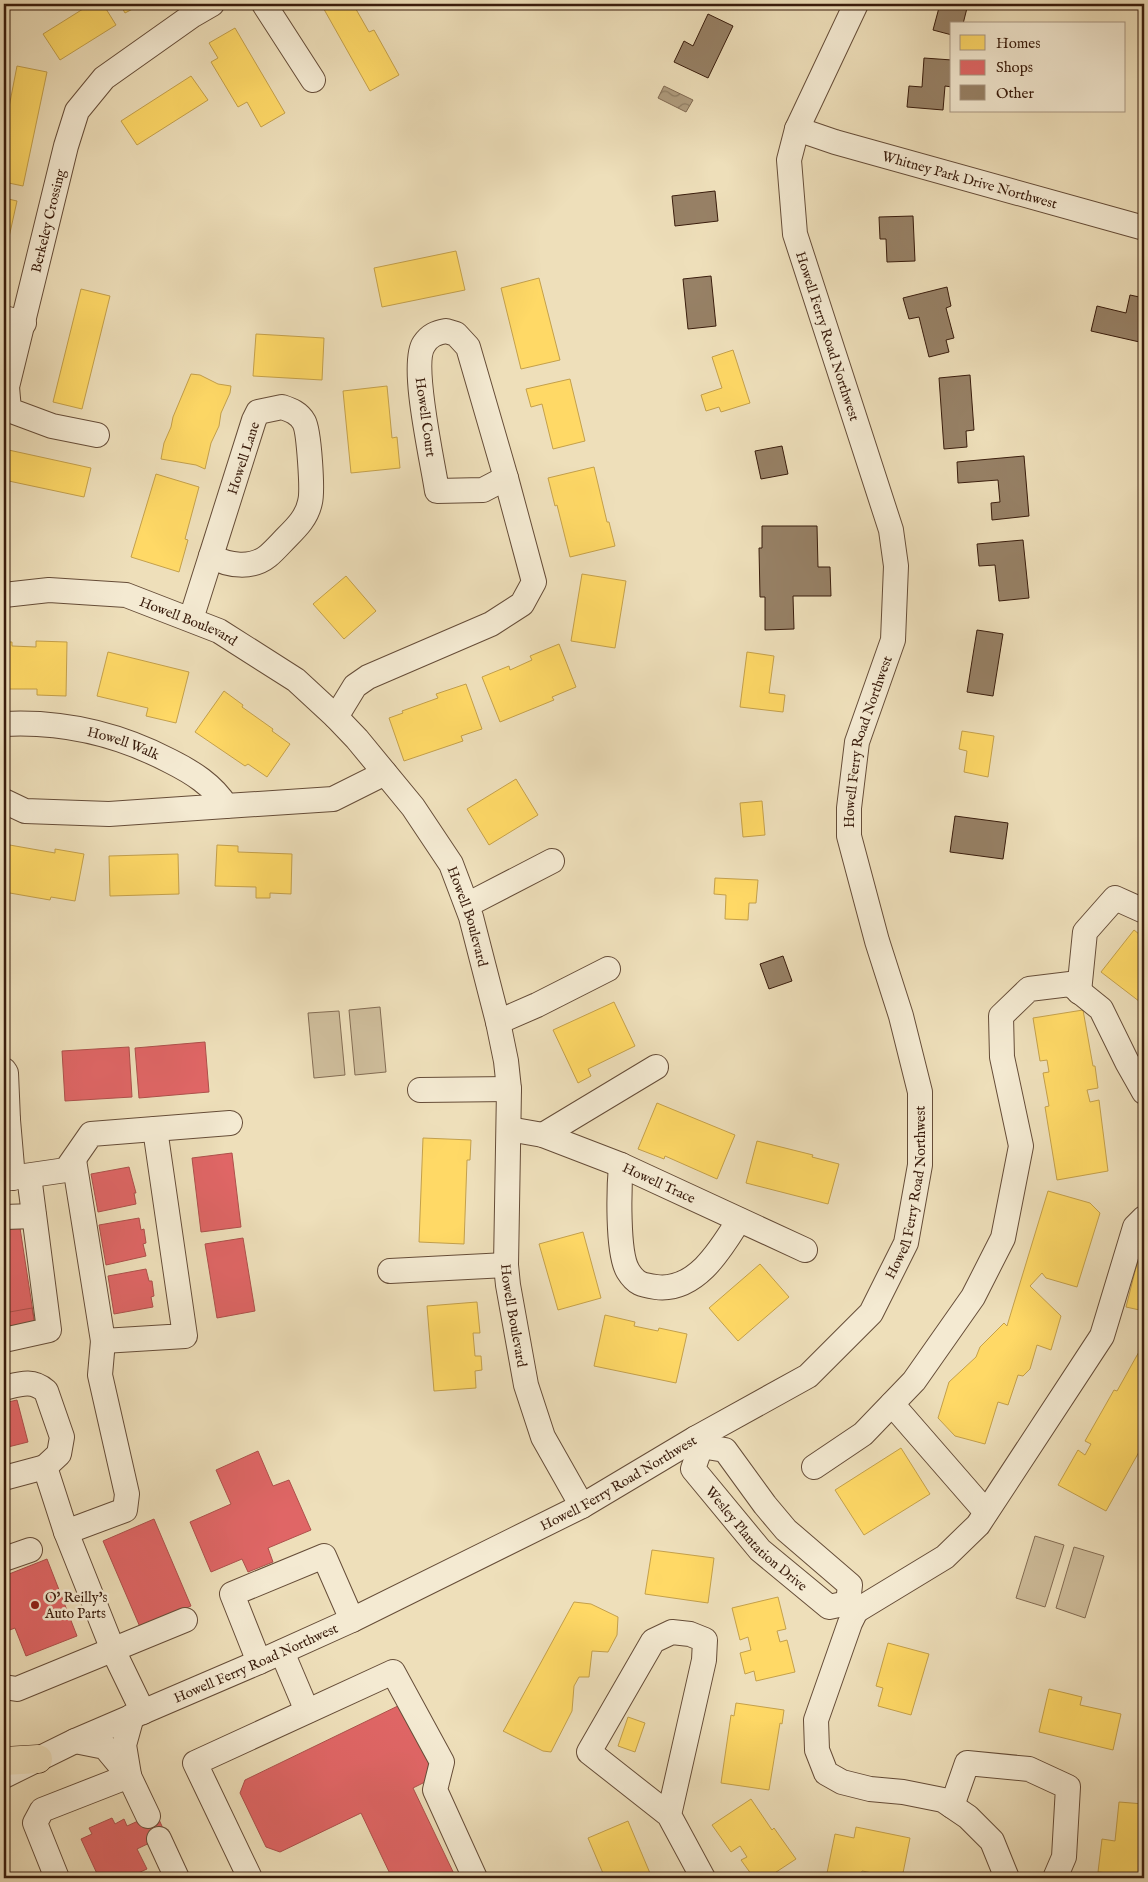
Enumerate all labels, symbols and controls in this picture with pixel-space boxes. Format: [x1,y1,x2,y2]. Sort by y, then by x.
legend [950,22,1126,112]
text: Homes [996,34,1040,53]
text: Shops [996,58,1033,77]
text: Other [996,84,1034,103]
street label: Whitney Park Drive Northwest [880,148,1059,213]
street label: Berkeley Crossing [27,167,70,275]
street label: Howell Ferry Road Northwest [791,249,863,424]
street label: Howell Court [411,376,440,458]
street label: Howell Lane [224,419,264,497]
street label: Howell Boulevard [137,593,241,651]
street label: Howell Ferry Road Northwest [841,653,897,828]
street label: Howell Walk [85,723,163,765]
street label: Howell Boulevard [443,864,492,969]
street label: Howell Ferry Road Northwest [881,1106,930,1282]
street label: Howell Trace [619,1159,698,1208]
street label: Howell Boulevard [496,1263,531,1369]
street label: Howell Ferry Road Northwest [537,1432,700,1535]
street label: Wesley Plantation Drive [701,1483,811,1596]
place label: O' Reilly's Auto Parts [44,1589,107,1623]
marker: O' Reilly's Auto Parts [29,1599,41,1611]
street label: Howell Ferry Road Northwest [171,1620,341,1708]

